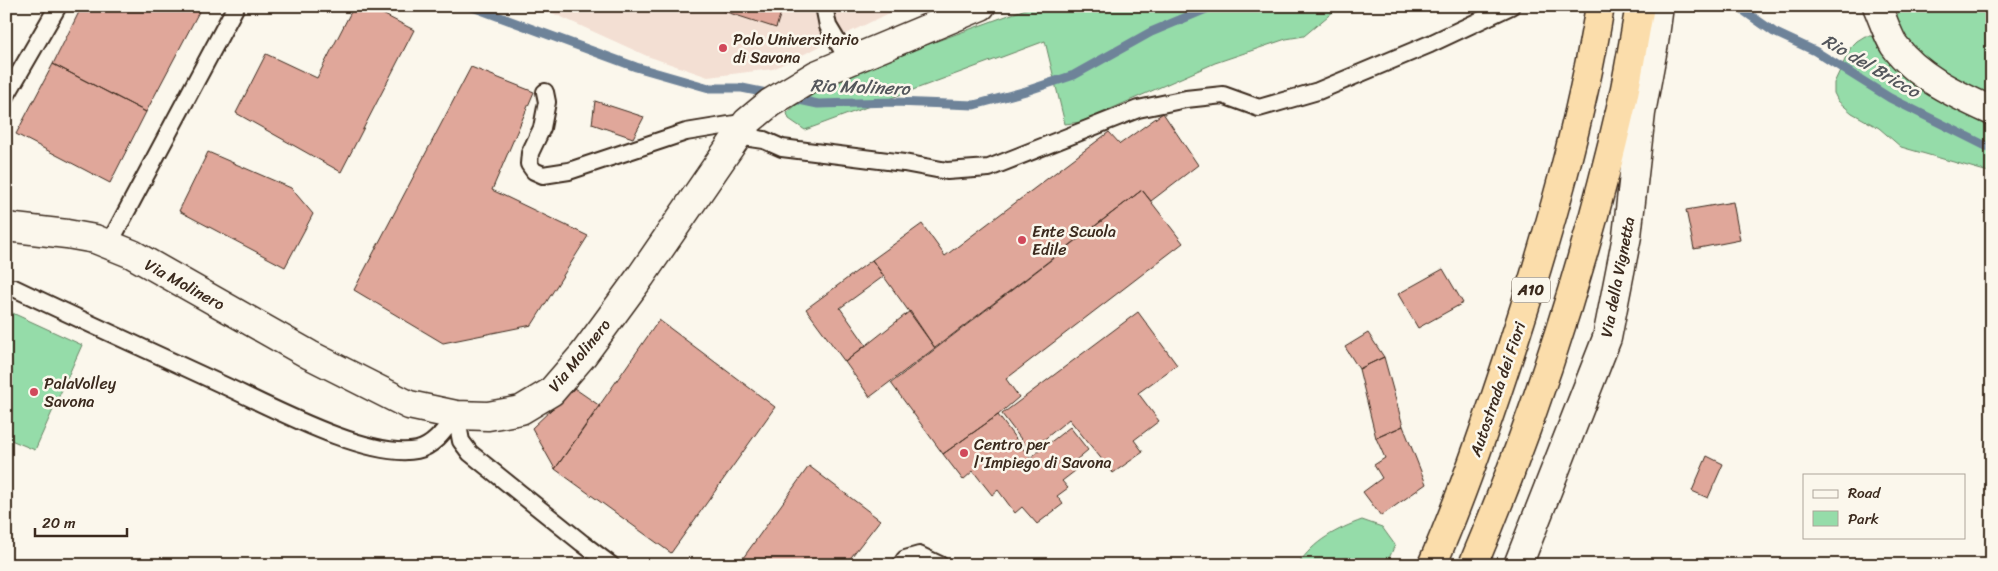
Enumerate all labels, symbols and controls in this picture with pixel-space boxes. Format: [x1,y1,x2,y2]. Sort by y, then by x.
place label: Polo Universitario di Savona [733,25,859,72]
water label: Rio del Bricco [1816,25,1928,108]
marker: Polo Universitario di Savona [717,42,729,54]
water label: Rio Molinero [810,69,911,105]
street label: Via della Vignetta [1592,214,1643,340]
place label: Ente Scuola Edile [1032,217,1116,264]
marker: Ente Scuola Edile [1016,234,1028,246]
street label: Via Molinero [139,250,230,318]
road number: A10 [1512,278,1550,302]
street label: Via Molinero [540,312,618,399]
street label: Autostrada dei Fiori [1461,317,1534,461]
place label: PalaVolley Savona [44,369,117,416]
marker: PalaVolley Savona [28,386,40,398]
place label: Centro per l'Impiego di Savona [974,430,1112,477]
marker: Centro per l'Impiego di Savona [958,447,970,459]
legend [1803,474,1966,538]
text: Road [1848,480,1881,506]
scale bar [35,506,128,538]
text: Park [1848,506,1879,532]
text: 20 m [42,510,76,536]

